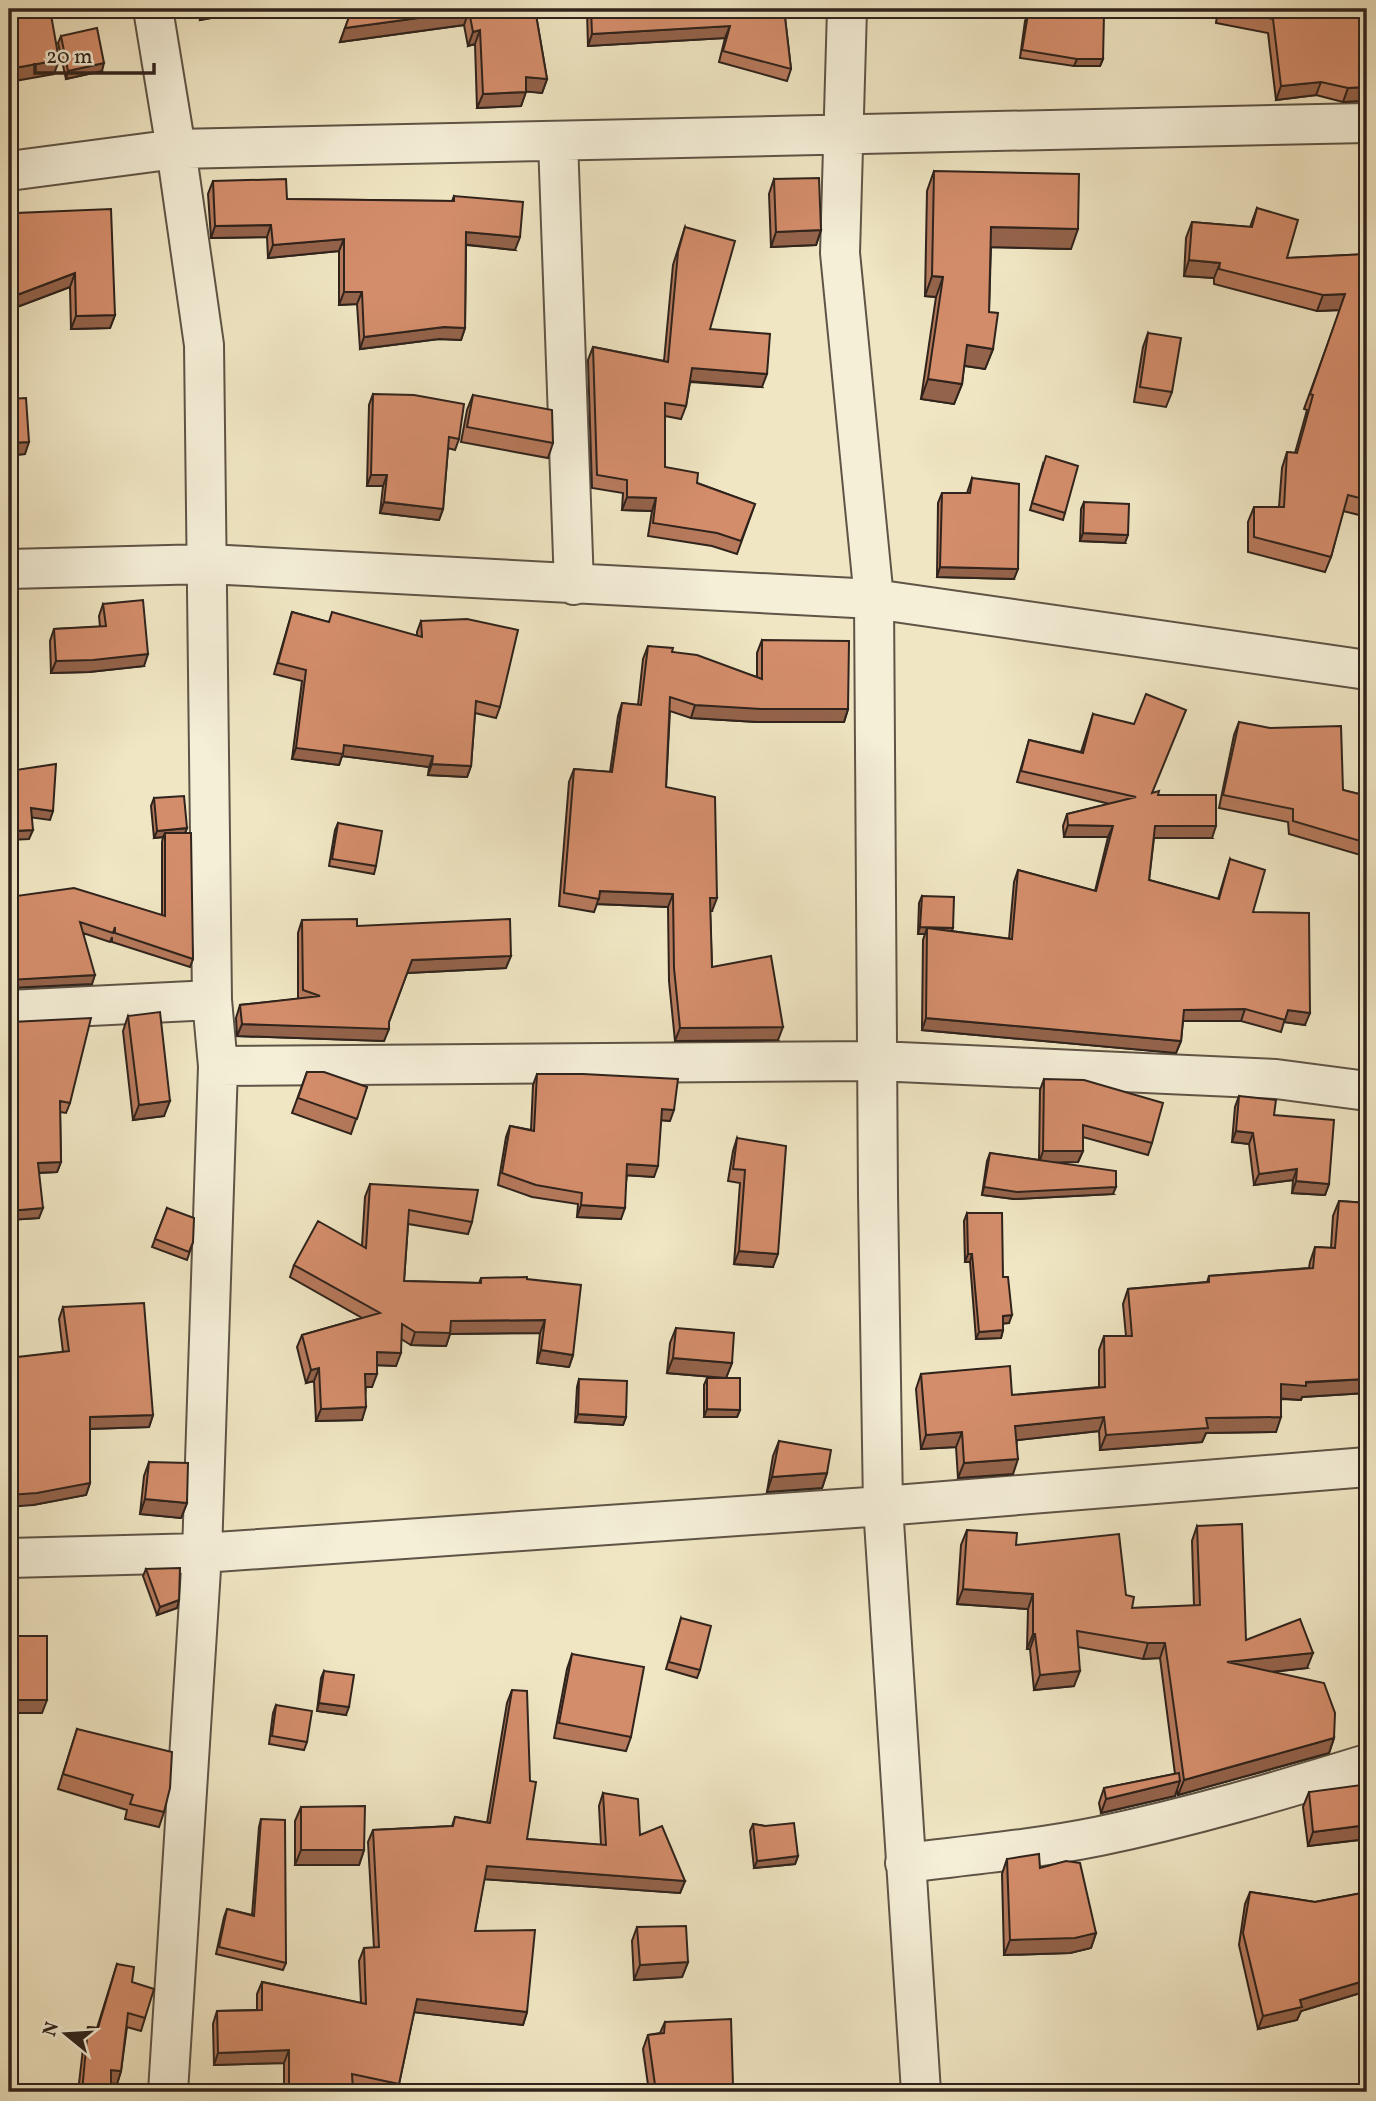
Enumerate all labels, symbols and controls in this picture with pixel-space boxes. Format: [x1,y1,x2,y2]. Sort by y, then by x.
scale bar [35,32,154,76]
text: 20 m [46,43,92,72]
north arrow [32,2000,102,2070]
text: N [37,2019,66,2040]

